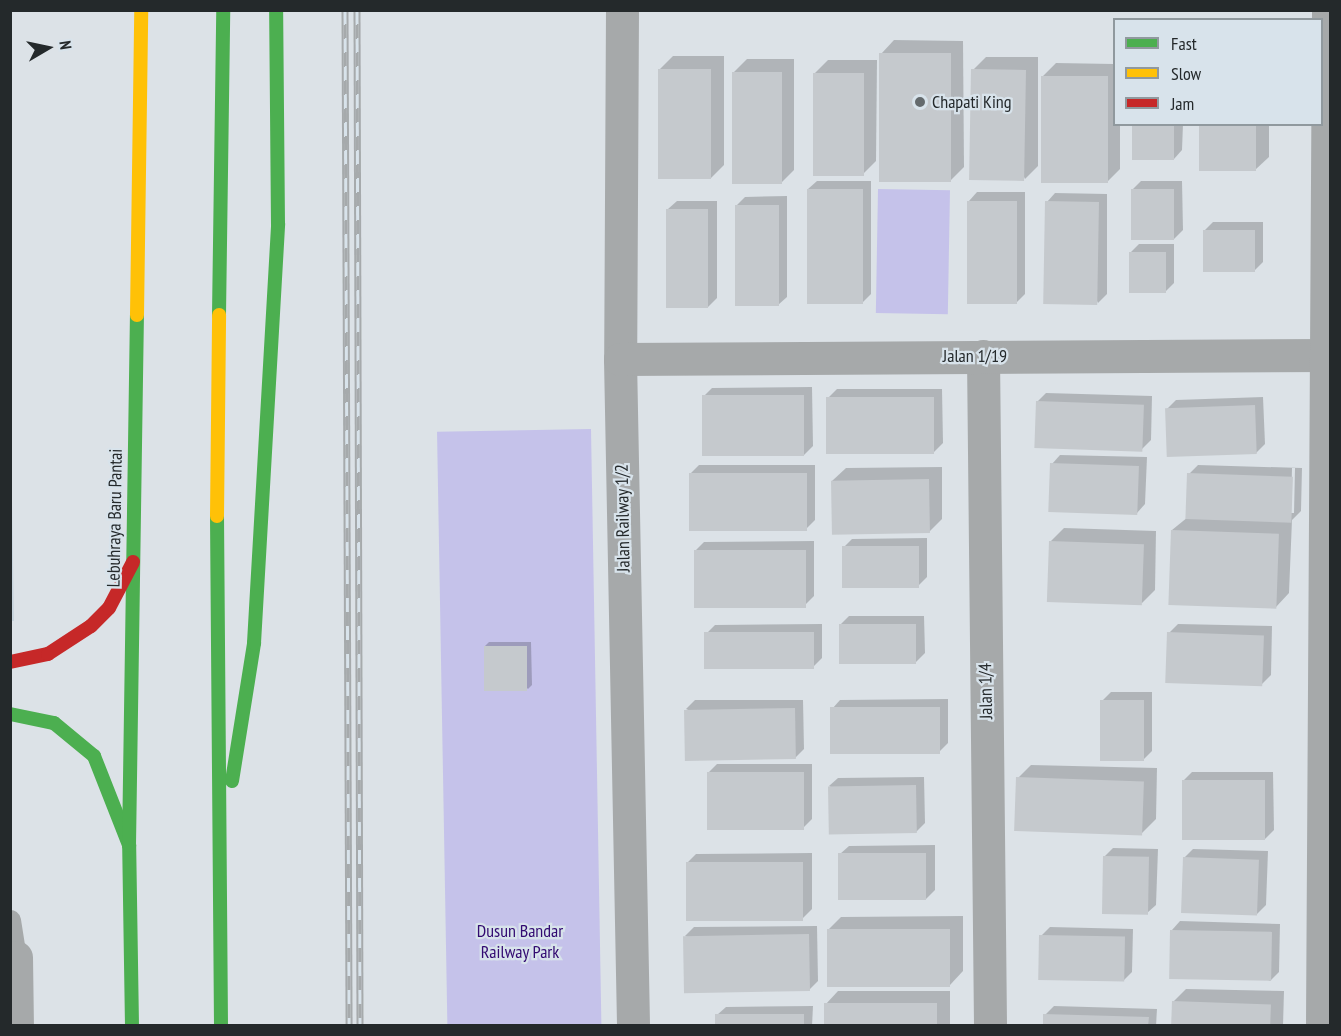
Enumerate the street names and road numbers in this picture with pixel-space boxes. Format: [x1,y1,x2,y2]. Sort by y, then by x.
street label: Jalan 1/19 [943,345,1007,367]
street label: Lebuhraya Baru Pantai [103,449,127,587]
street label: Jalan Railway 1/2 [611,464,635,572]
street label: Jalan 1/4 [975,663,997,719]

